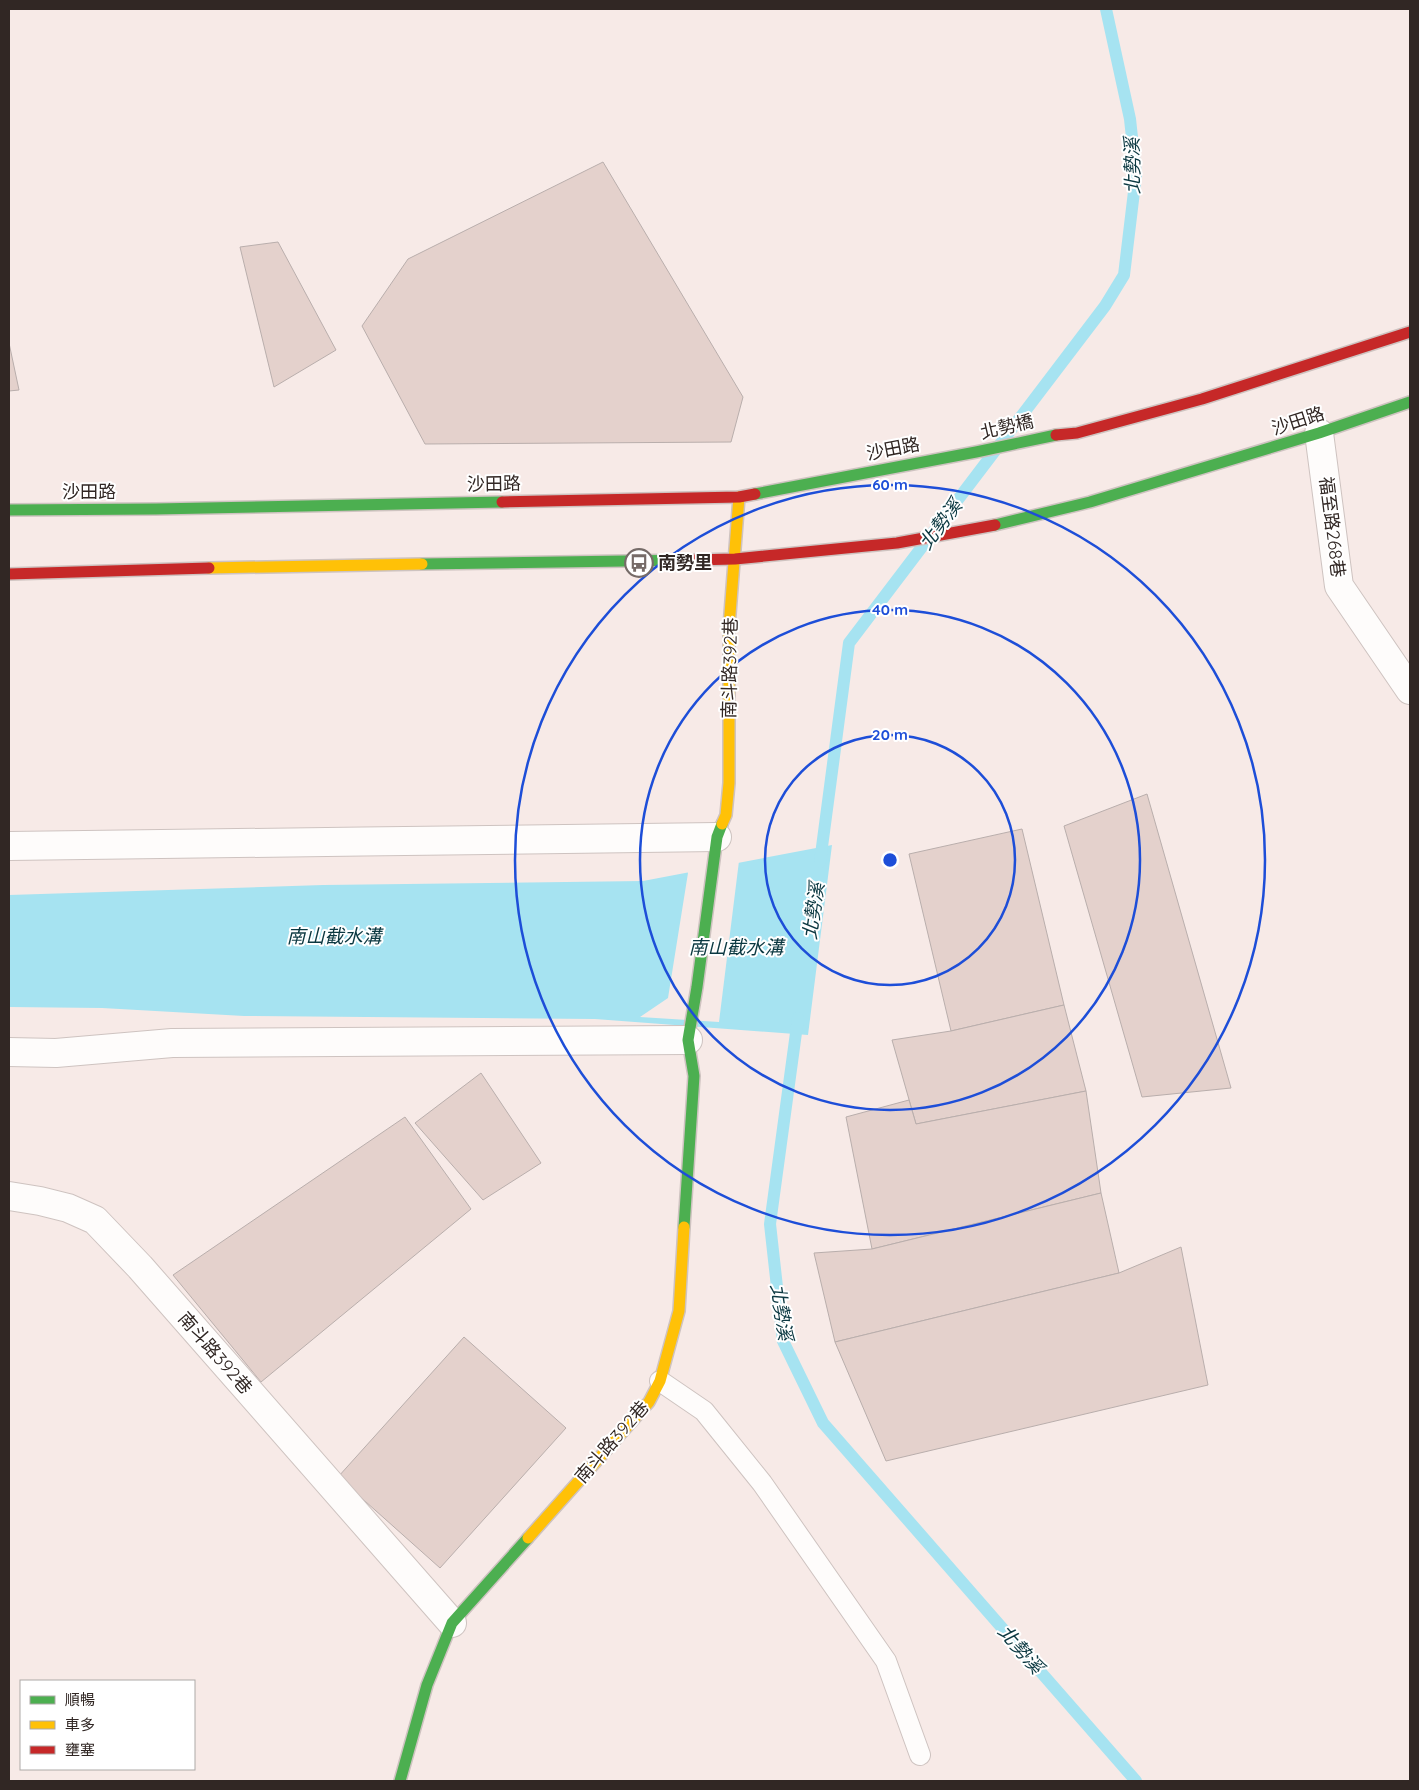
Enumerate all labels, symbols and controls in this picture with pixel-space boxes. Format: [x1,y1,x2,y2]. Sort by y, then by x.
water label: 北勢溪 [1119,134,1144,195]
street label: 沙田路 [1269,401,1327,440]
street label: 北勢橋 [978,409,1036,444]
street label: 沙田路 [864,432,922,465]
street label: 沙田路 [467,472,521,495]
text: 60 m [872,475,908,494]
street label: 福至路268巷 [1315,475,1350,579]
street label: 沙田路 [62,480,116,503]
water label: 北勢溪 [913,492,969,554]
bus stop icon: 南勢里 [624,548,654,578]
place label: 南勢里 [658,551,712,574]
text: 40 m [872,600,908,619]
street label: 南斗路392巷 [717,617,742,719]
text: 20 m [872,725,908,744]
centre of rings [881,851,899,869]
water label: 北勢溪 [797,878,829,941]
water label: 南山截水溝 [286,924,384,948]
water label: 南山截水溝 [688,935,786,959]
water label: 北勢溪 [766,1282,799,1345]
street label: 南斗路392巷 [173,1307,257,1399]
street label: 南斗路392巷 [570,1396,654,1488]
water label: 北勢溪 [993,1620,1051,1681]
legend [20,1680,195,1770]
text: 順暢 [65,1690,95,1709]
text: 車多 [65,1715,95,1734]
text: 壅塞 [65,1740,95,1759]

